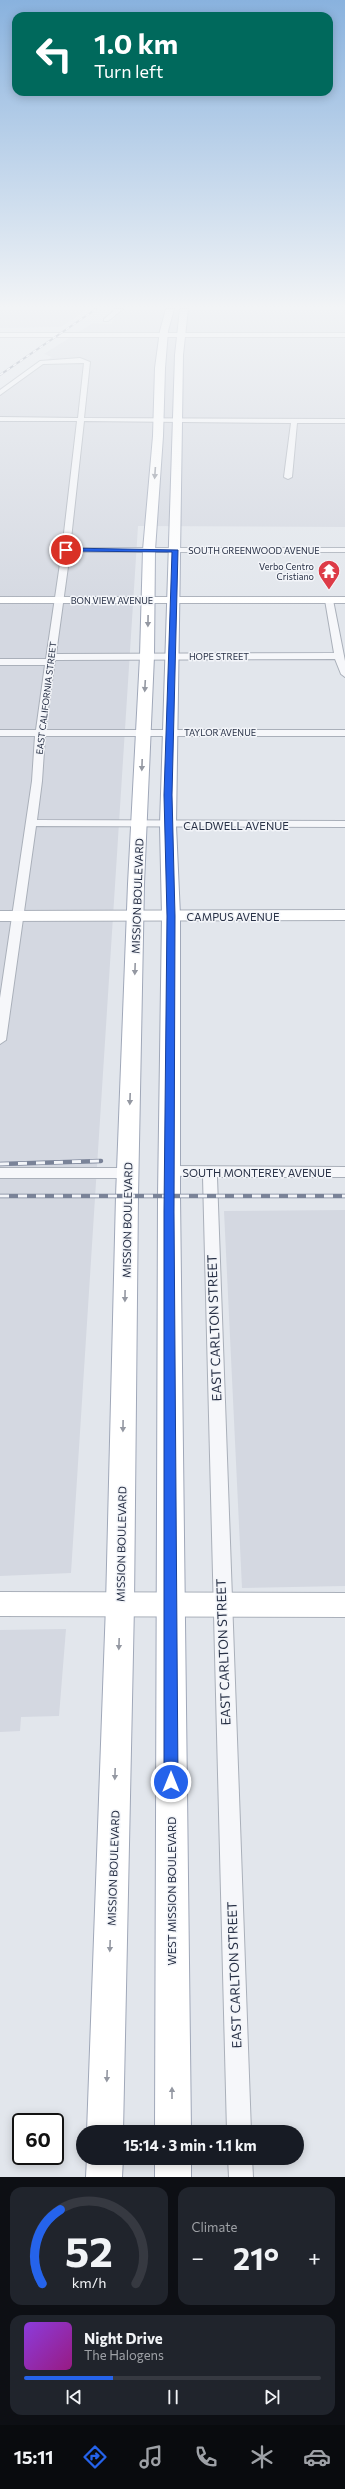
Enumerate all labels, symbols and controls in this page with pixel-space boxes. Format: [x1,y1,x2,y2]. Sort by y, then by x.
text: 1.0 km [94,26,178,60]
icon: left [28,28,80,80]
text: Turn left [94,60,163,82]
one-way arrow [152,467,159,479]
pin [49,533,83,567]
icon: arrive [55,539,77,561]
street label: SOUTH GREENWOOD AVENUE [188,545,320,556]
temple icon: Verbo Centro Cristiano [316,558,342,591]
place label: Verbo Centro Cristiano [259,561,314,582]
street label: BON VIEW AVENUE [71,595,153,606]
one-way arrow [145,615,151,628]
street label: EAST CALIFORNIA STREET [34,641,58,755]
street label: HOPE STREET [189,651,249,662]
one-way arrow [142,680,149,692]
street label: TAYLOR AVENUE [184,727,256,738]
one-way arrow [138,759,145,771]
street label: CALDWELL AVENUE [183,819,289,832]
street label: MISSION BOULEVARD [128,838,146,954]
street label: CAMPUS AVENUE [187,910,279,923]
one-way arrow [131,963,138,975]
one-way arrow [127,1093,133,1106]
street label: MISSION BOULEVARD [119,1162,135,1278]
street label: SOUTH MONTEREY AVENUE [183,1166,331,1179]
street label: EAST CARLTON STREET [203,1254,225,1402]
one-way arrow [122,1290,128,1303]
one-way arrow [120,1420,126,1433]
street label: MISSION BOULEVARD [113,1486,129,1602]
street label: EAST CARLTON STREET [212,1578,234,1726]
one-way arrow [116,1638,122,1651]
position arrow [150,1761,192,1803]
one-way arrow [112,1768,118,1781]
street label: MISSION BOULEVARD [104,1810,122,1926]
street label: WEST MISSION BOULEVARD [165,1817,178,1965]
street label: EAST CARLTON STREET [223,1901,245,2049]
one-way arrow [107,1940,114,1952]
one-way arrow [104,2070,110,2083]
one-way arrow [169,2086,175,2099]
speed limit sign: 60 [12,2113,64,2165]
text: 15:14 · 3 min · 1.1 km [123,2136,257,2154]
text: Climate [192,2219,237,2235]
text: 52 [65,2225,113,2276]
text: 21° [233,2239,279,2276]
text: − [192,2244,204,2271]
text: + [308,2244,321,2271]
text: km/h [71,2273,106,2291]
text: Night Drive [84,2329,163,2347]
text: The Halogens [84,2347,164,2363]
icon: previous [63,2386,85,2408]
icon: pause [162,2386,184,2408]
icon: next [261,2386,283,2408]
icon: directions [81,2443,109,2471]
icon: music [137,2443,165,2471]
icon: phone [192,2443,220,2471]
icon: climate [248,2443,276,2471]
icon: car [303,2443,331,2471]
text: 15:11 [14,2446,53,2468]

